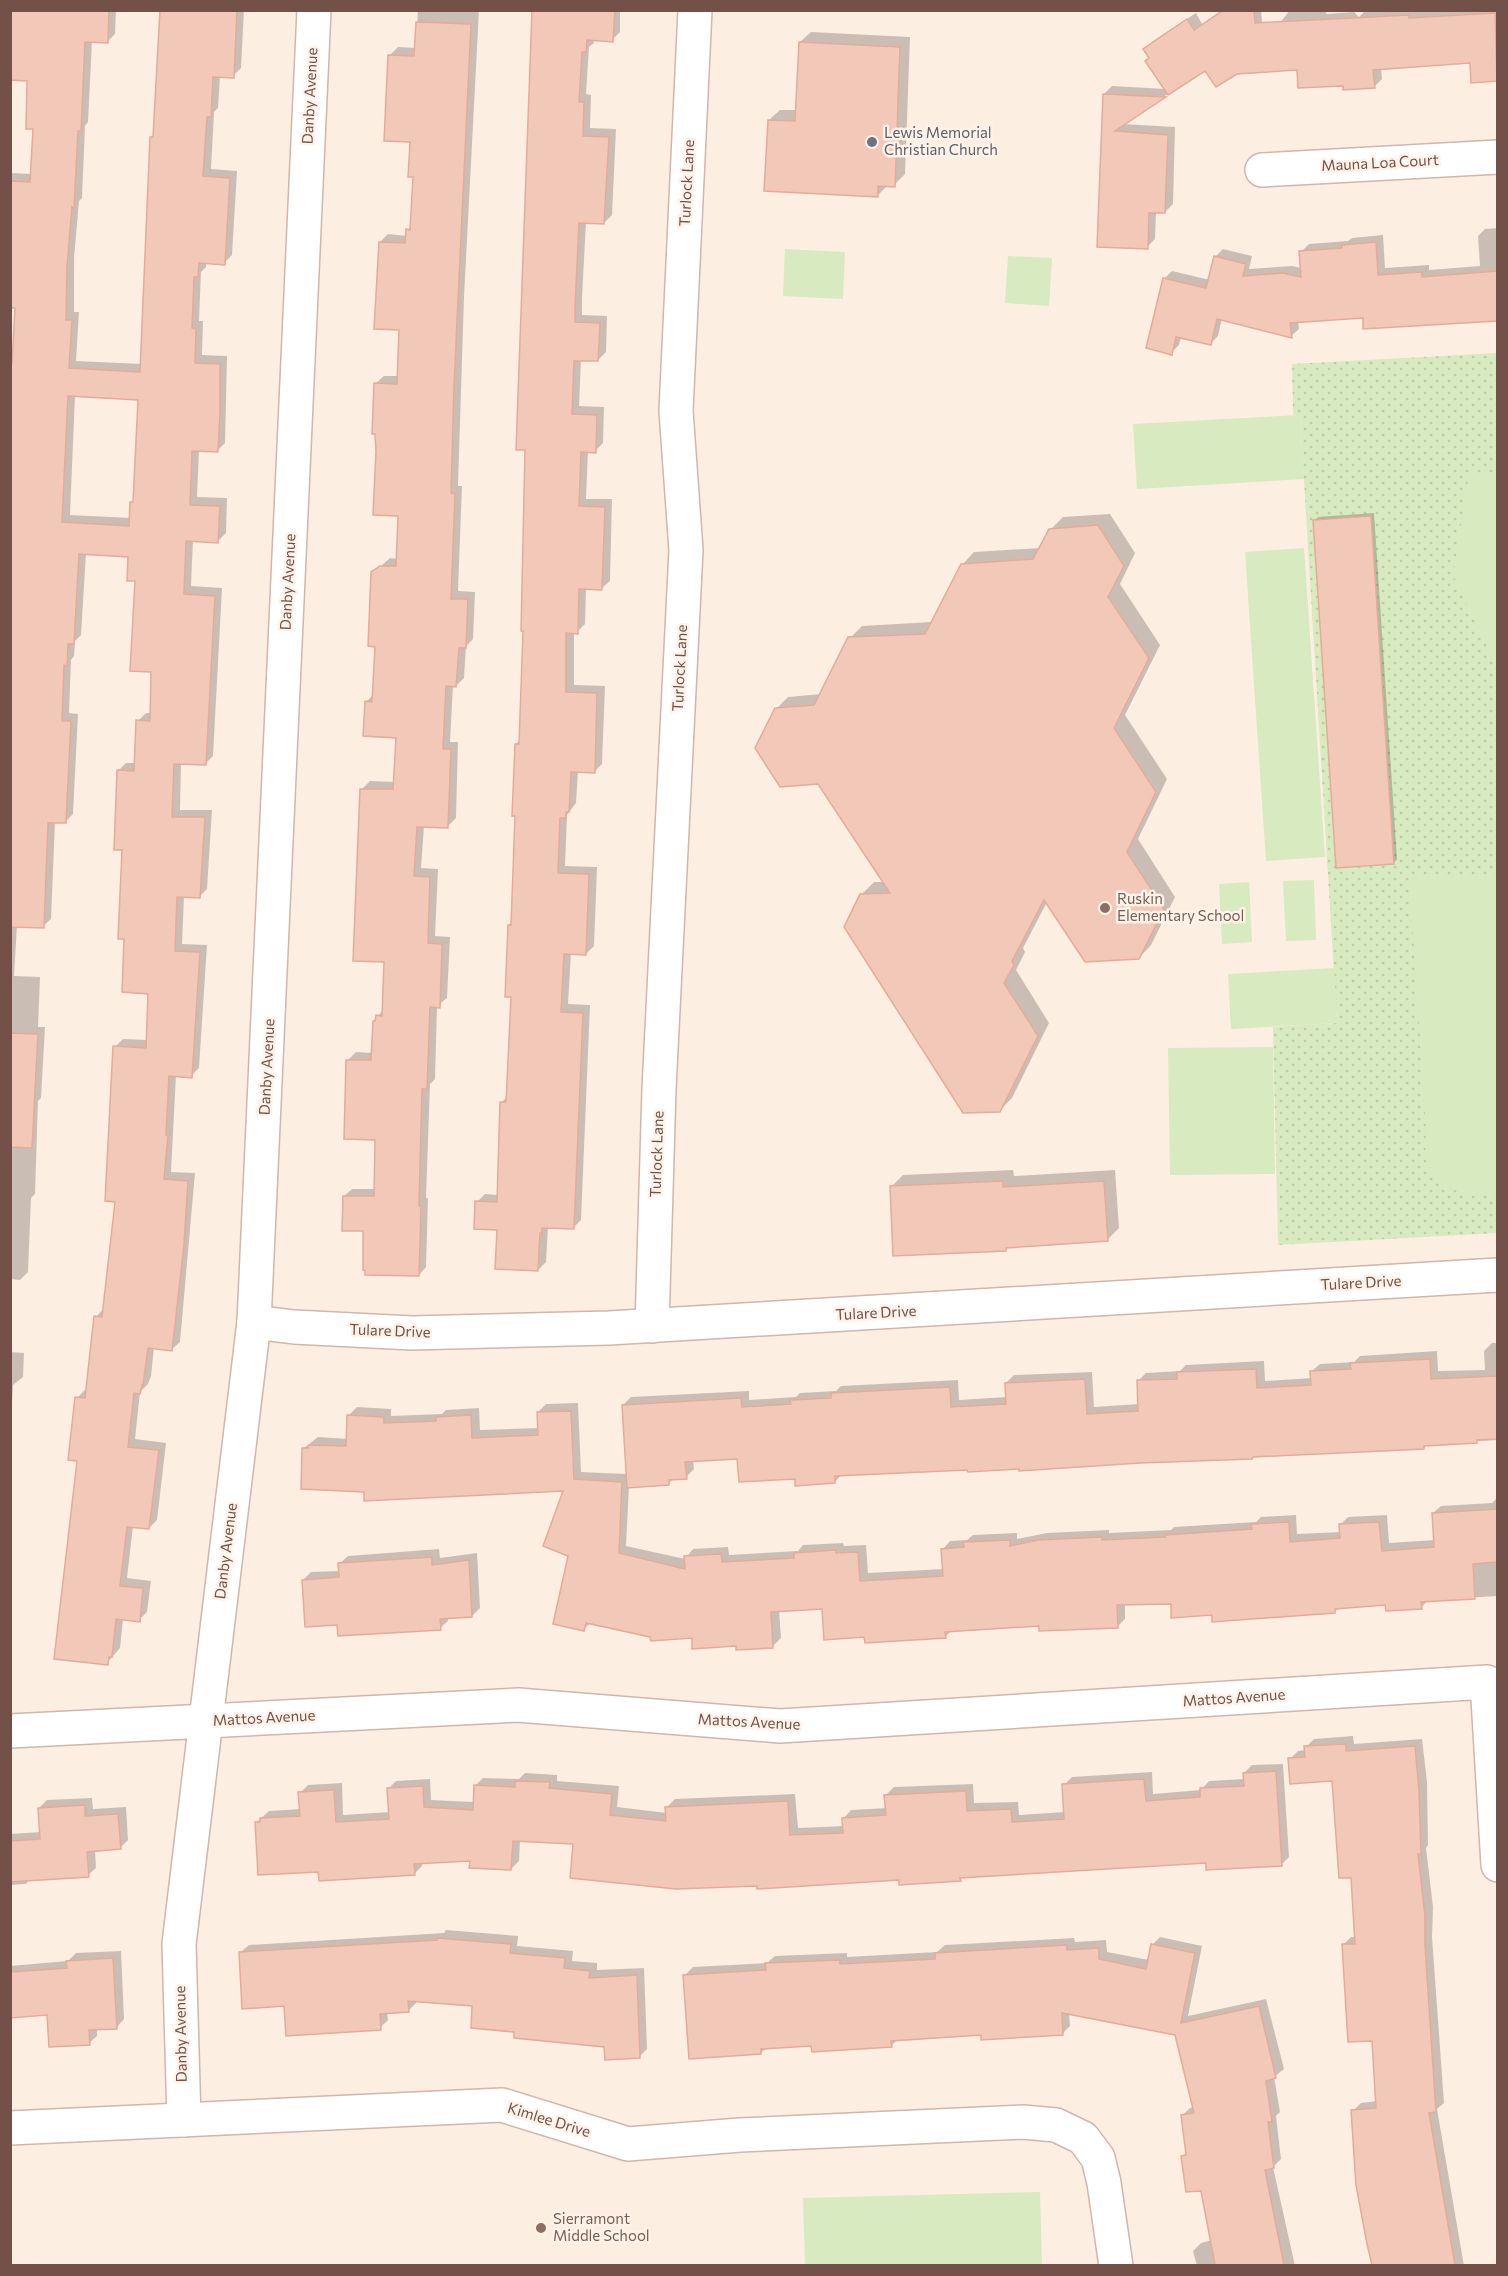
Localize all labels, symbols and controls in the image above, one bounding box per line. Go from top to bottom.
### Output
street label: Danby Avenue [297,47,321,145]
place label: Lewis Memorial Christian Church [884,123,998,158]
marker: Lewis Memorial Christian Church [865,135,879,149]
street label: Turlock Lane [675,139,697,227]
street label: Mauna Loa Court [1321,150,1439,174]
street label: Danby Avenue [275,533,299,631]
street label: Turlock Lane [668,624,690,712]
place label: Ruskin Elementary School [1117,889,1244,924]
marker: Ruskin Elementary School [1098,901,1112,915]
street label: Danby Avenue [254,1018,278,1116]
street label: Turlock Lane [645,1110,667,1198]
street label: Tulare Drive [1320,1271,1402,1293]
street label: Tulare Drive [835,1301,917,1323]
street label: Tulare Drive [349,1320,431,1340]
street label: Danby Avenue [210,1502,240,1600]
street label: Mattos Avenue [1182,1684,1286,1710]
street label: Mattos Avenue [212,1705,316,1729]
street label: Mattos Avenue [697,1709,801,1733]
street label: Danby Avenue [170,1985,190,2083]
street label: Kimlee Drive [506,2098,593,2140]
place label: Sierramont Middle School [553,2209,650,2244]
marker: Sierramont Middle School [534,2221,548,2235]

